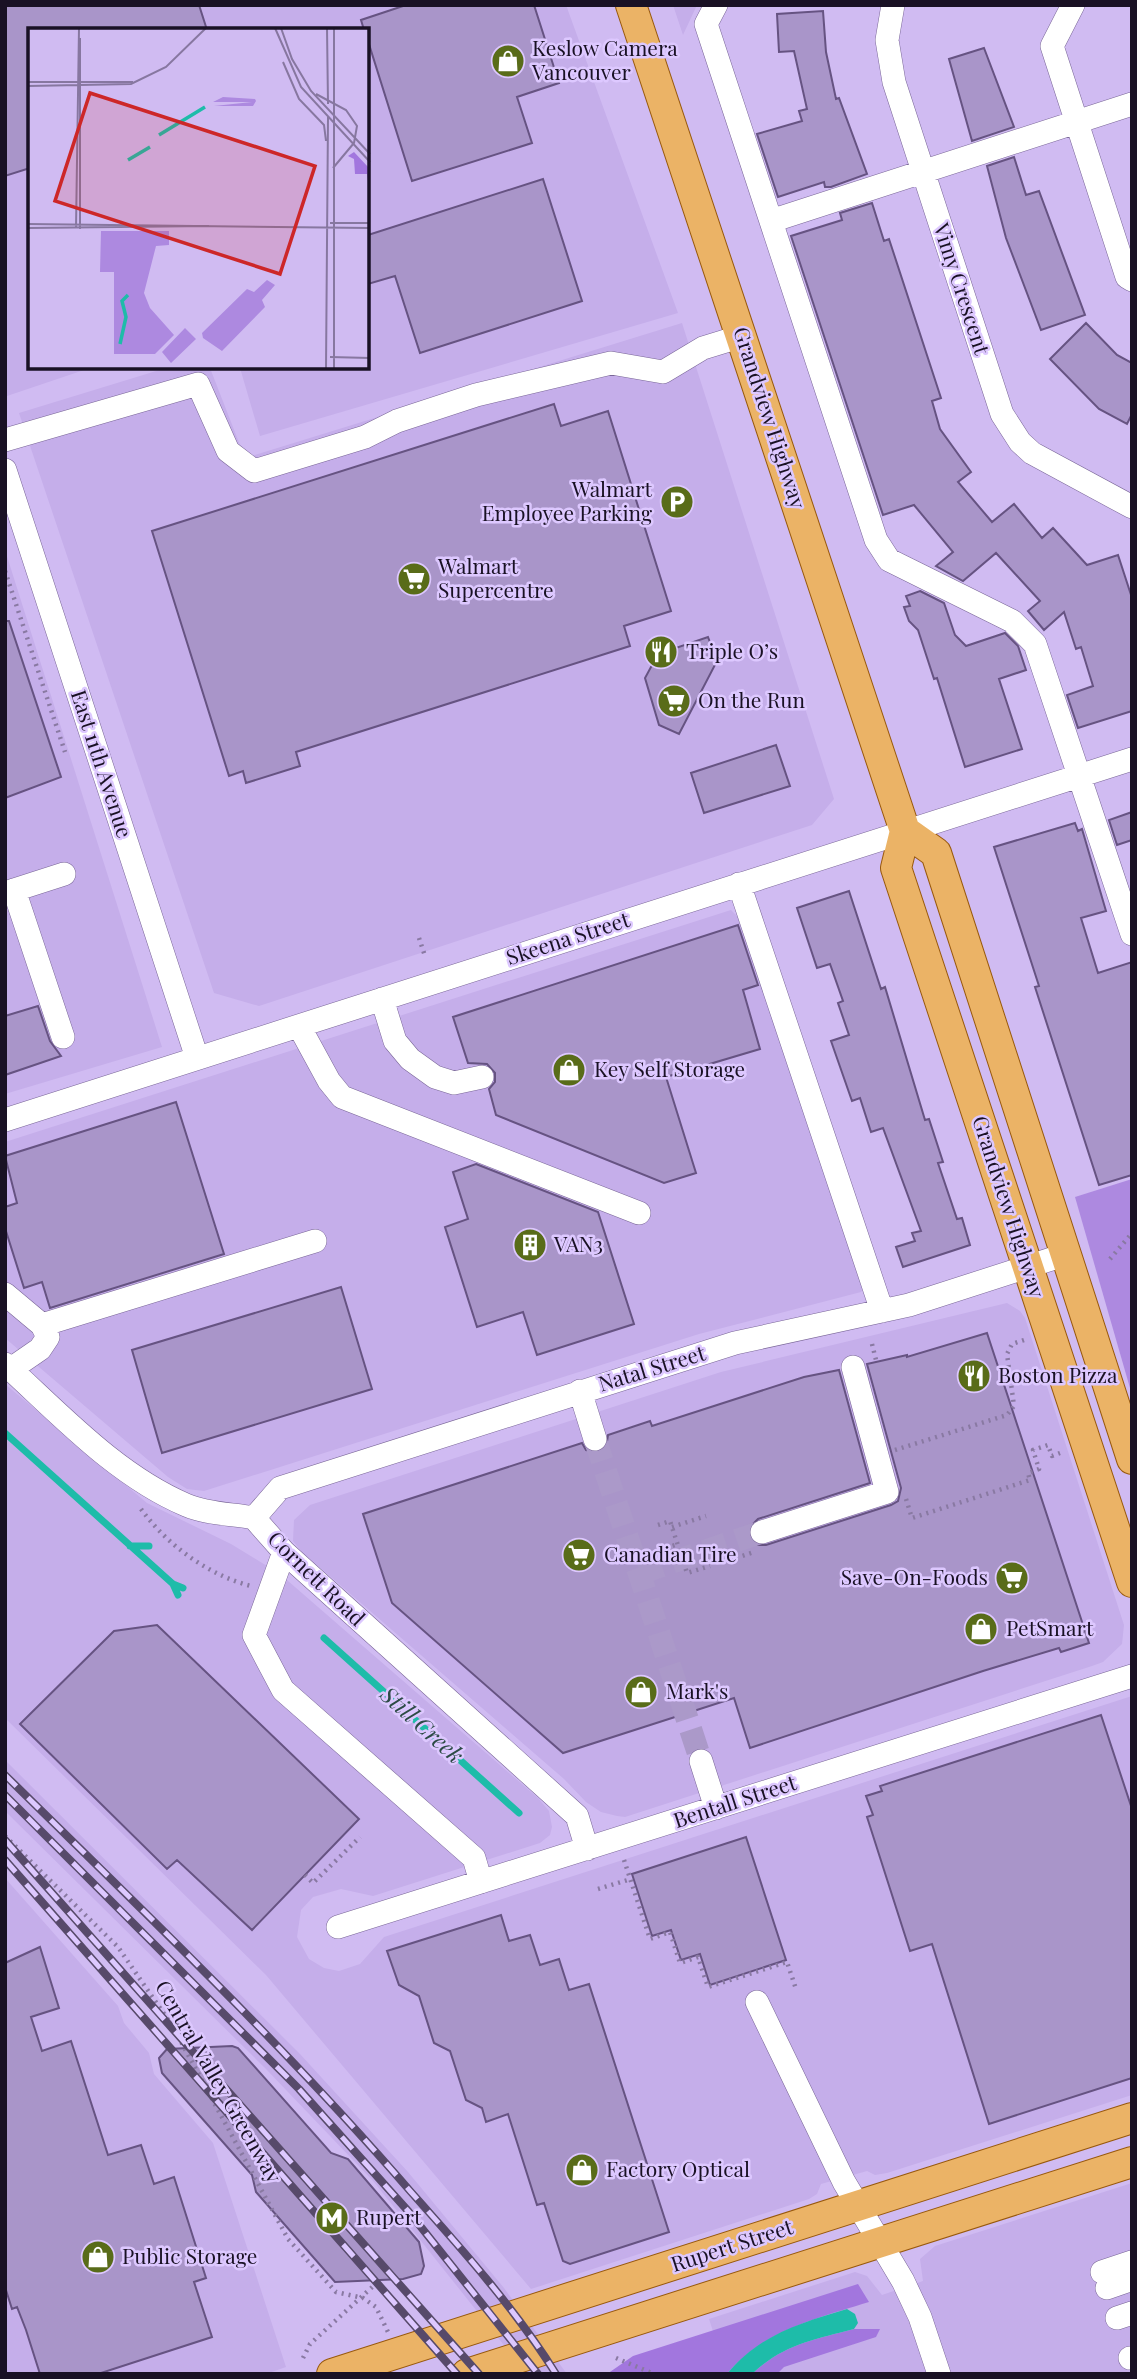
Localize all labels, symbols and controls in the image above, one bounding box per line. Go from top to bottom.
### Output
inset map [28,28,369,369]
place label: Keslow Camera Vancouver [531,33,678,85]
shop icon: Keslow Camera Vancouver [489,42,527,80]
street label: Vimy Crescent [928,218,998,358]
street label: Grandview Highway [728,323,814,512]
place label: Walmart Employee Parking [482,474,653,526]
parking icon: Walmart Employee Parking [658,483,696,521]
place label: Walmart Supercentre [437,551,554,603]
supermarket icon: Walmart Supercentre [395,560,433,598]
restaurant icon: Triple O’s [642,633,680,671]
place label: Triple O’s [686,636,778,664]
supermarket icon: On the Run [655,682,693,720]
place label: On the Run [698,685,805,713]
street label: East 11th Avenue [66,686,140,841]
street label: Skeena Street [502,904,633,970]
shop icon: Key Self Storage [550,1051,588,1089]
place label: Key Self Storage [594,1054,745,1082]
street label: Grandview Highway [967,1112,1053,1301]
building icon: VAN3 [511,1226,549,1264]
place label: VAN3 [553,1229,603,1257]
street label: Natal Street [595,1337,709,1397]
restaurant icon: Boston Pizza [955,1357,993,1395]
place label: Boston Pizza [998,1360,1118,1388]
street label: Cornett Road [263,1524,372,1631]
supermarket icon: Canadian Tire [560,1536,598,1574]
place label: Canadian Tire [604,1539,737,1567]
supermarket icon: Save-On-Foods [993,1559,1031,1597]
place label: Save-On-Foods [841,1562,988,1590]
shop icon: PetSmart [962,1610,1000,1648]
place label: PetSmart [1006,1613,1094,1641]
shop icon: Mark's [622,1673,660,1711]
place label: Mark's [666,1676,728,1704]
water label: Still Creek [374,1678,471,1770]
street label: Bentall Street [669,1767,800,1833]
street label: Central Valley Greenway [150,1975,289,2188]
shop icon: Factory Optical [563,2151,601,2189]
place label: Factory Optical [606,2154,750,2182]
metro station icon: Rupert [313,2199,351,2237]
place label: Rupert [356,2202,422,2230]
street label: Rupert Street [667,2211,796,2277]
shop icon: Public Storage [79,2238,117,2276]
place label: Public Storage [122,2241,257,2269]

